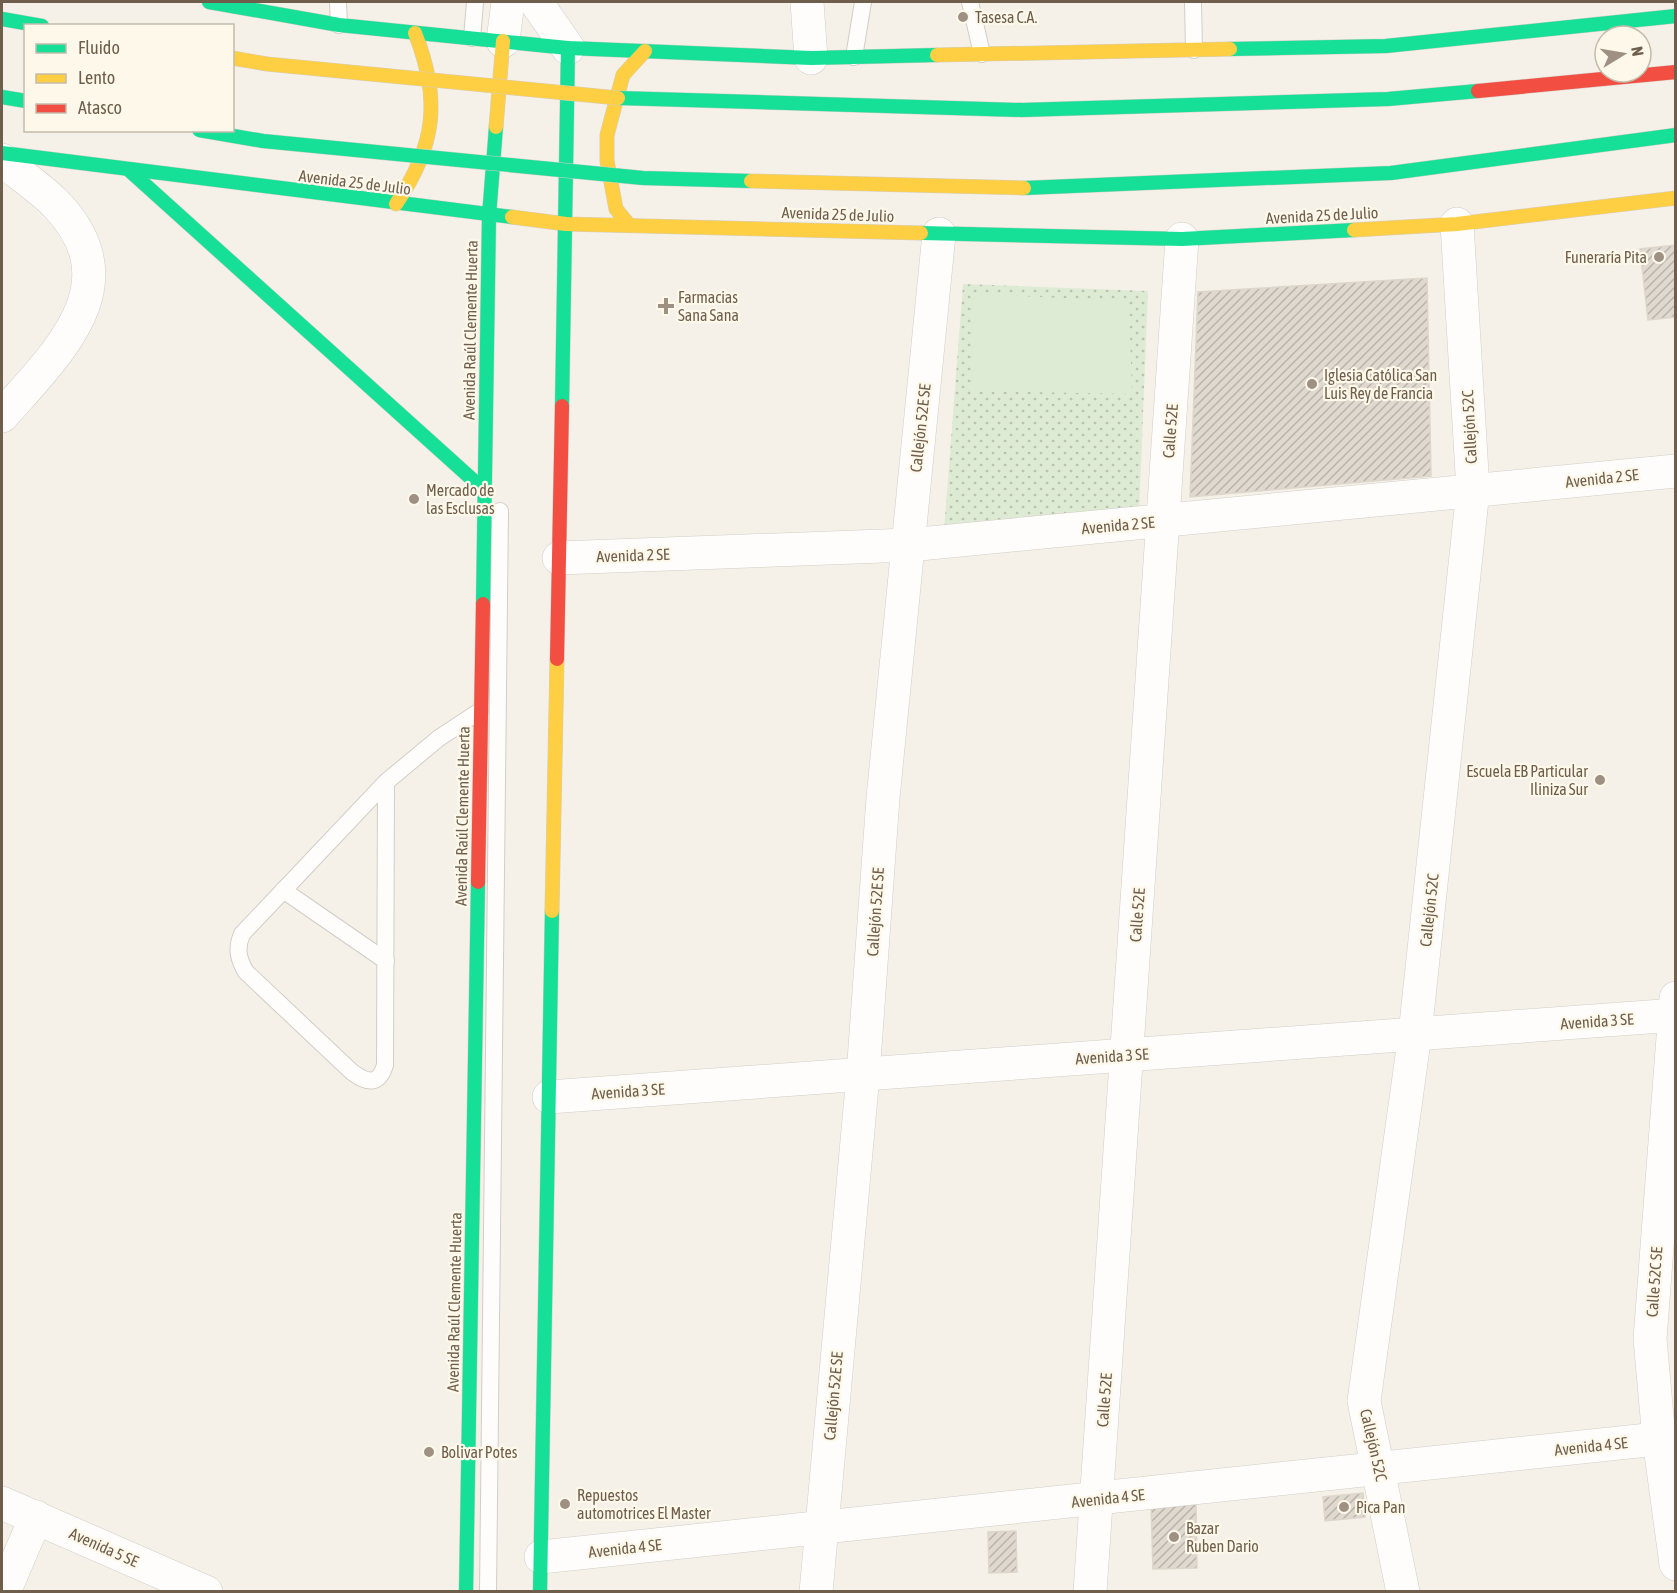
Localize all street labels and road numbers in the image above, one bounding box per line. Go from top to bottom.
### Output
street label: Avenida 25 de Julio [298,166,412,198]
street label: Avenida 25 de Julio [781,203,895,225]
street label: Avenida 25 de Julio [1265,203,1379,227]
street label: Avenida Raúl Clemente Huerta [459,240,481,420]
street label: Callejón 52E SE [906,383,935,473]
street label: Callejón 52C [1458,390,1481,464]
street label: Calle 52E [1159,403,1181,459]
street label: Avenida 2 SE [1565,465,1640,491]
street label: Avenida 2 SE [1081,513,1156,537]
street label: Avenida 2 SE [596,545,670,565]
street label: Avenida Raúl Clemente Huerta [451,726,473,906]
street label: Callejón 52E SE [863,867,888,957]
street label: Callejón 52C [1416,872,1443,948]
street label: Calle 52E [1126,887,1148,943]
street label: Avenida 3 SE [1560,1009,1634,1033]
street label: Avenida 3 SE [1075,1044,1149,1068]
street label: Avenida 3 SE [591,1079,665,1103]
street label: Avenida Raúl Clemente Huerta [443,1212,465,1392]
street label: Calle 52C SE [1643,1246,1665,1318]
street label: Callejón 52E SE [820,1351,847,1441]
street label: Calle 52E [1093,1372,1115,1428]
street label: Callejón 52C [1356,1407,1391,1483]
street label: Avenida 4 SE [1554,1433,1629,1459]
street label: Avenida 4 SE [1071,1485,1146,1511]
street label: Avenida 5 SE [67,1524,141,1570]
street label: Avenida 4 SE [588,1535,663,1561]

